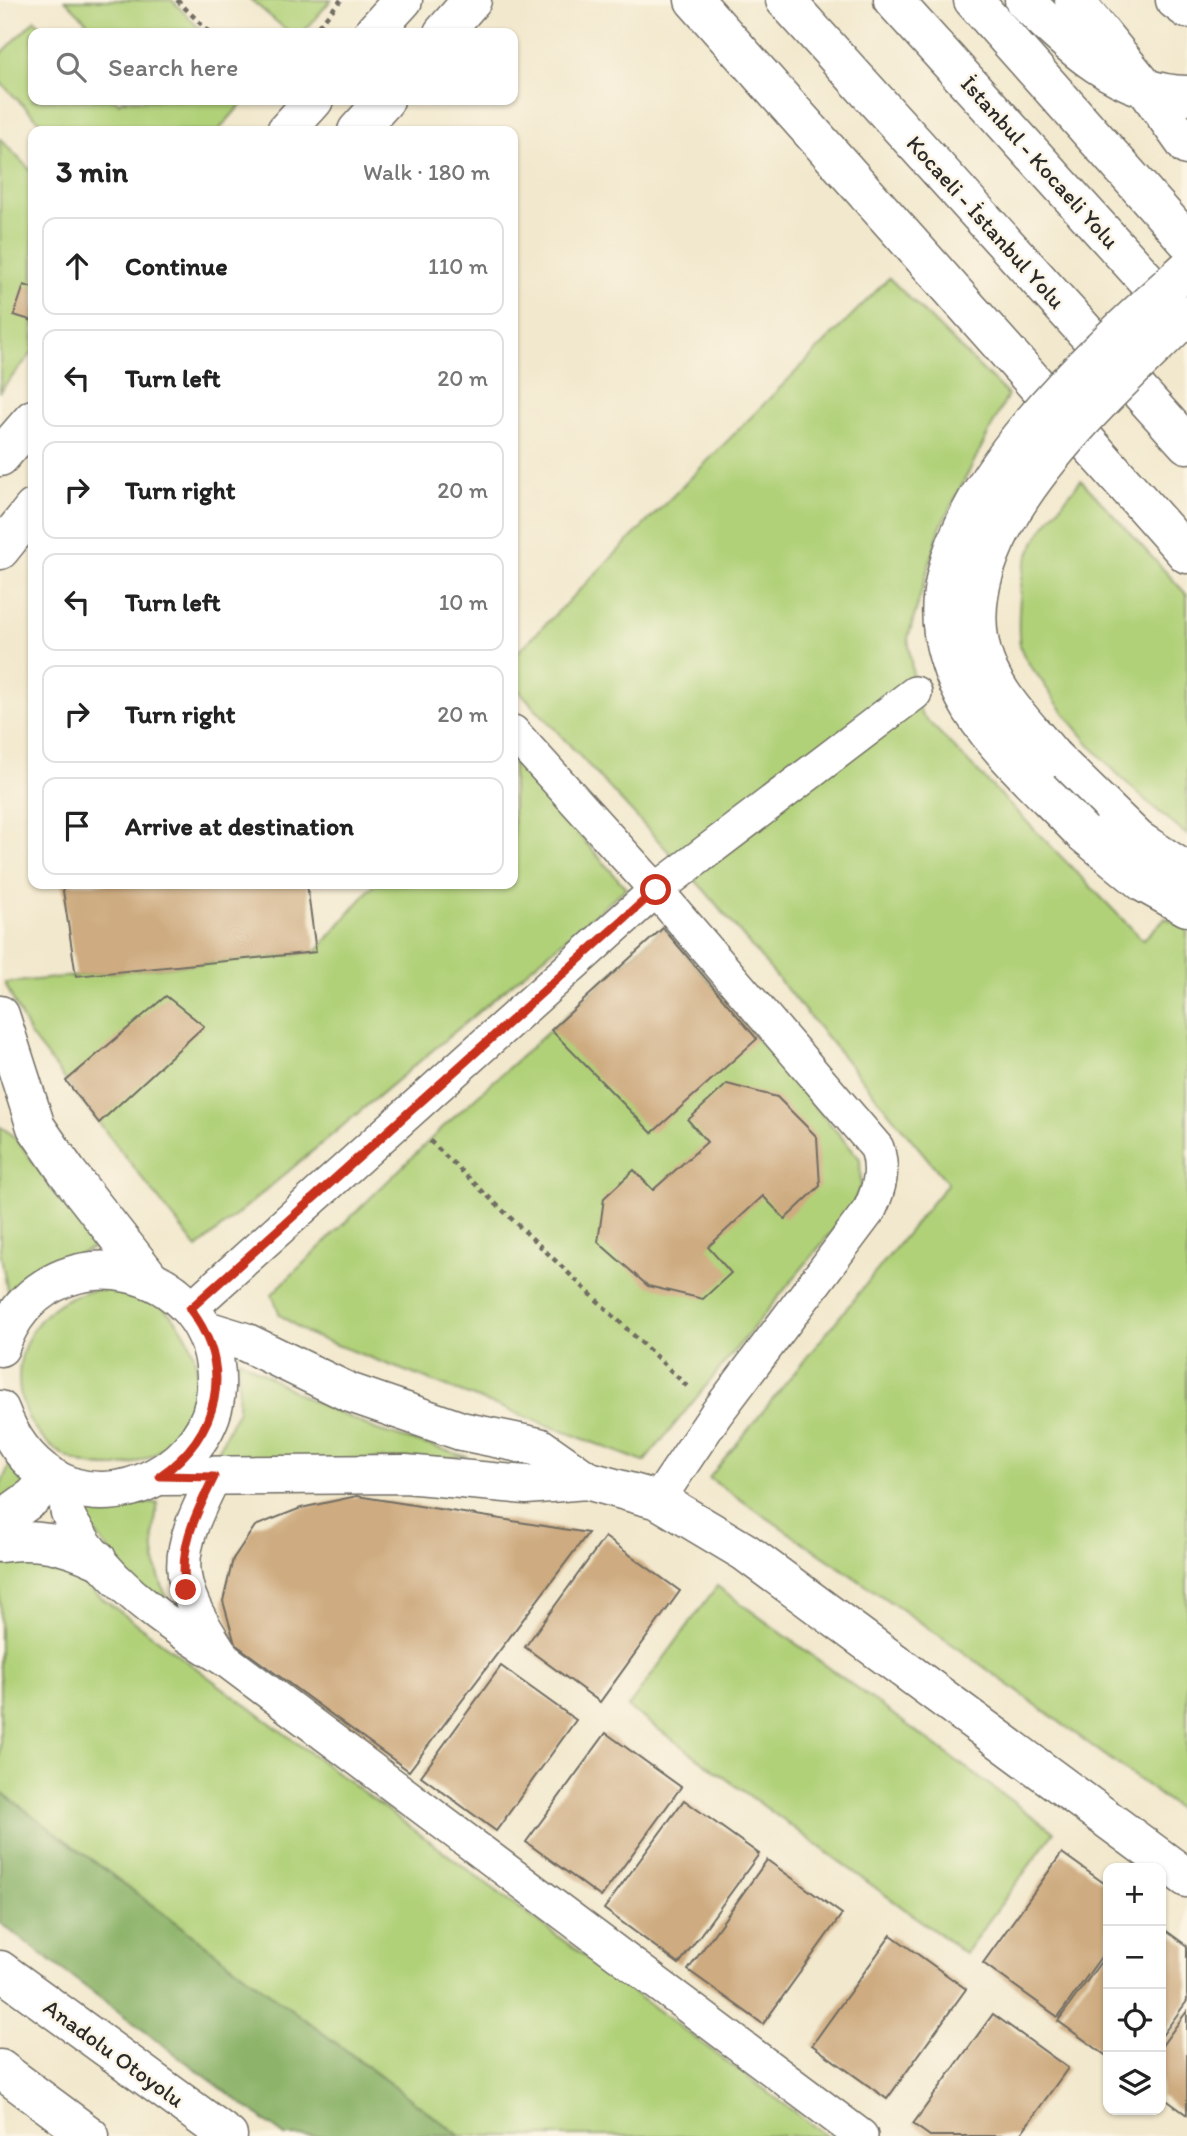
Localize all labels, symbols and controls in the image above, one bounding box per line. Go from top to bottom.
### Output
search box [28,28,518,105]
icon: search [52,48,90,86]
text: Search here [108,51,238,83]
street label: İstanbul - Kocaeli Yolu [955,70,1125,255]
street label: Kocaeli - İstanbul Yolu [901,130,1071,315]
text: 3 min [56,153,128,190]
text: Walk · 180 m [363,158,490,186]
icon: ahead [58,247,96,285]
text: Continue [125,250,228,282]
text: 110 m [428,252,488,280]
icon: left [58,359,96,397]
text: Turn left [125,362,221,394]
text: 20 m [437,364,488,392]
icon: right [58,471,96,509]
text: Turn right [125,474,236,506]
text: 20 m [437,476,488,504]
icon: left [58,583,96,621]
text: Turn left [125,586,221,618]
text: 10 m [439,588,488,616]
icon: right [58,695,96,733]
text: Turn right [125,698,236,730]
text: 20 m [437,700,488,728]
icon: arrive [58,807,96,845]
text: Arrive at destination [125,810,354,842]
route start [640,874,671,905]
route end [170,1574,201,1605]
map controls [1103,1863,1166,2115]
button: + [1103,1863,1166,1926]
button: − [1103,1926,1166,1989]
button: locate [1103,1989,1166,2052]
street label: Anadolu Otoyolu [38,1993,190,2114]
button: layers [1103,2052,1166,2115]

